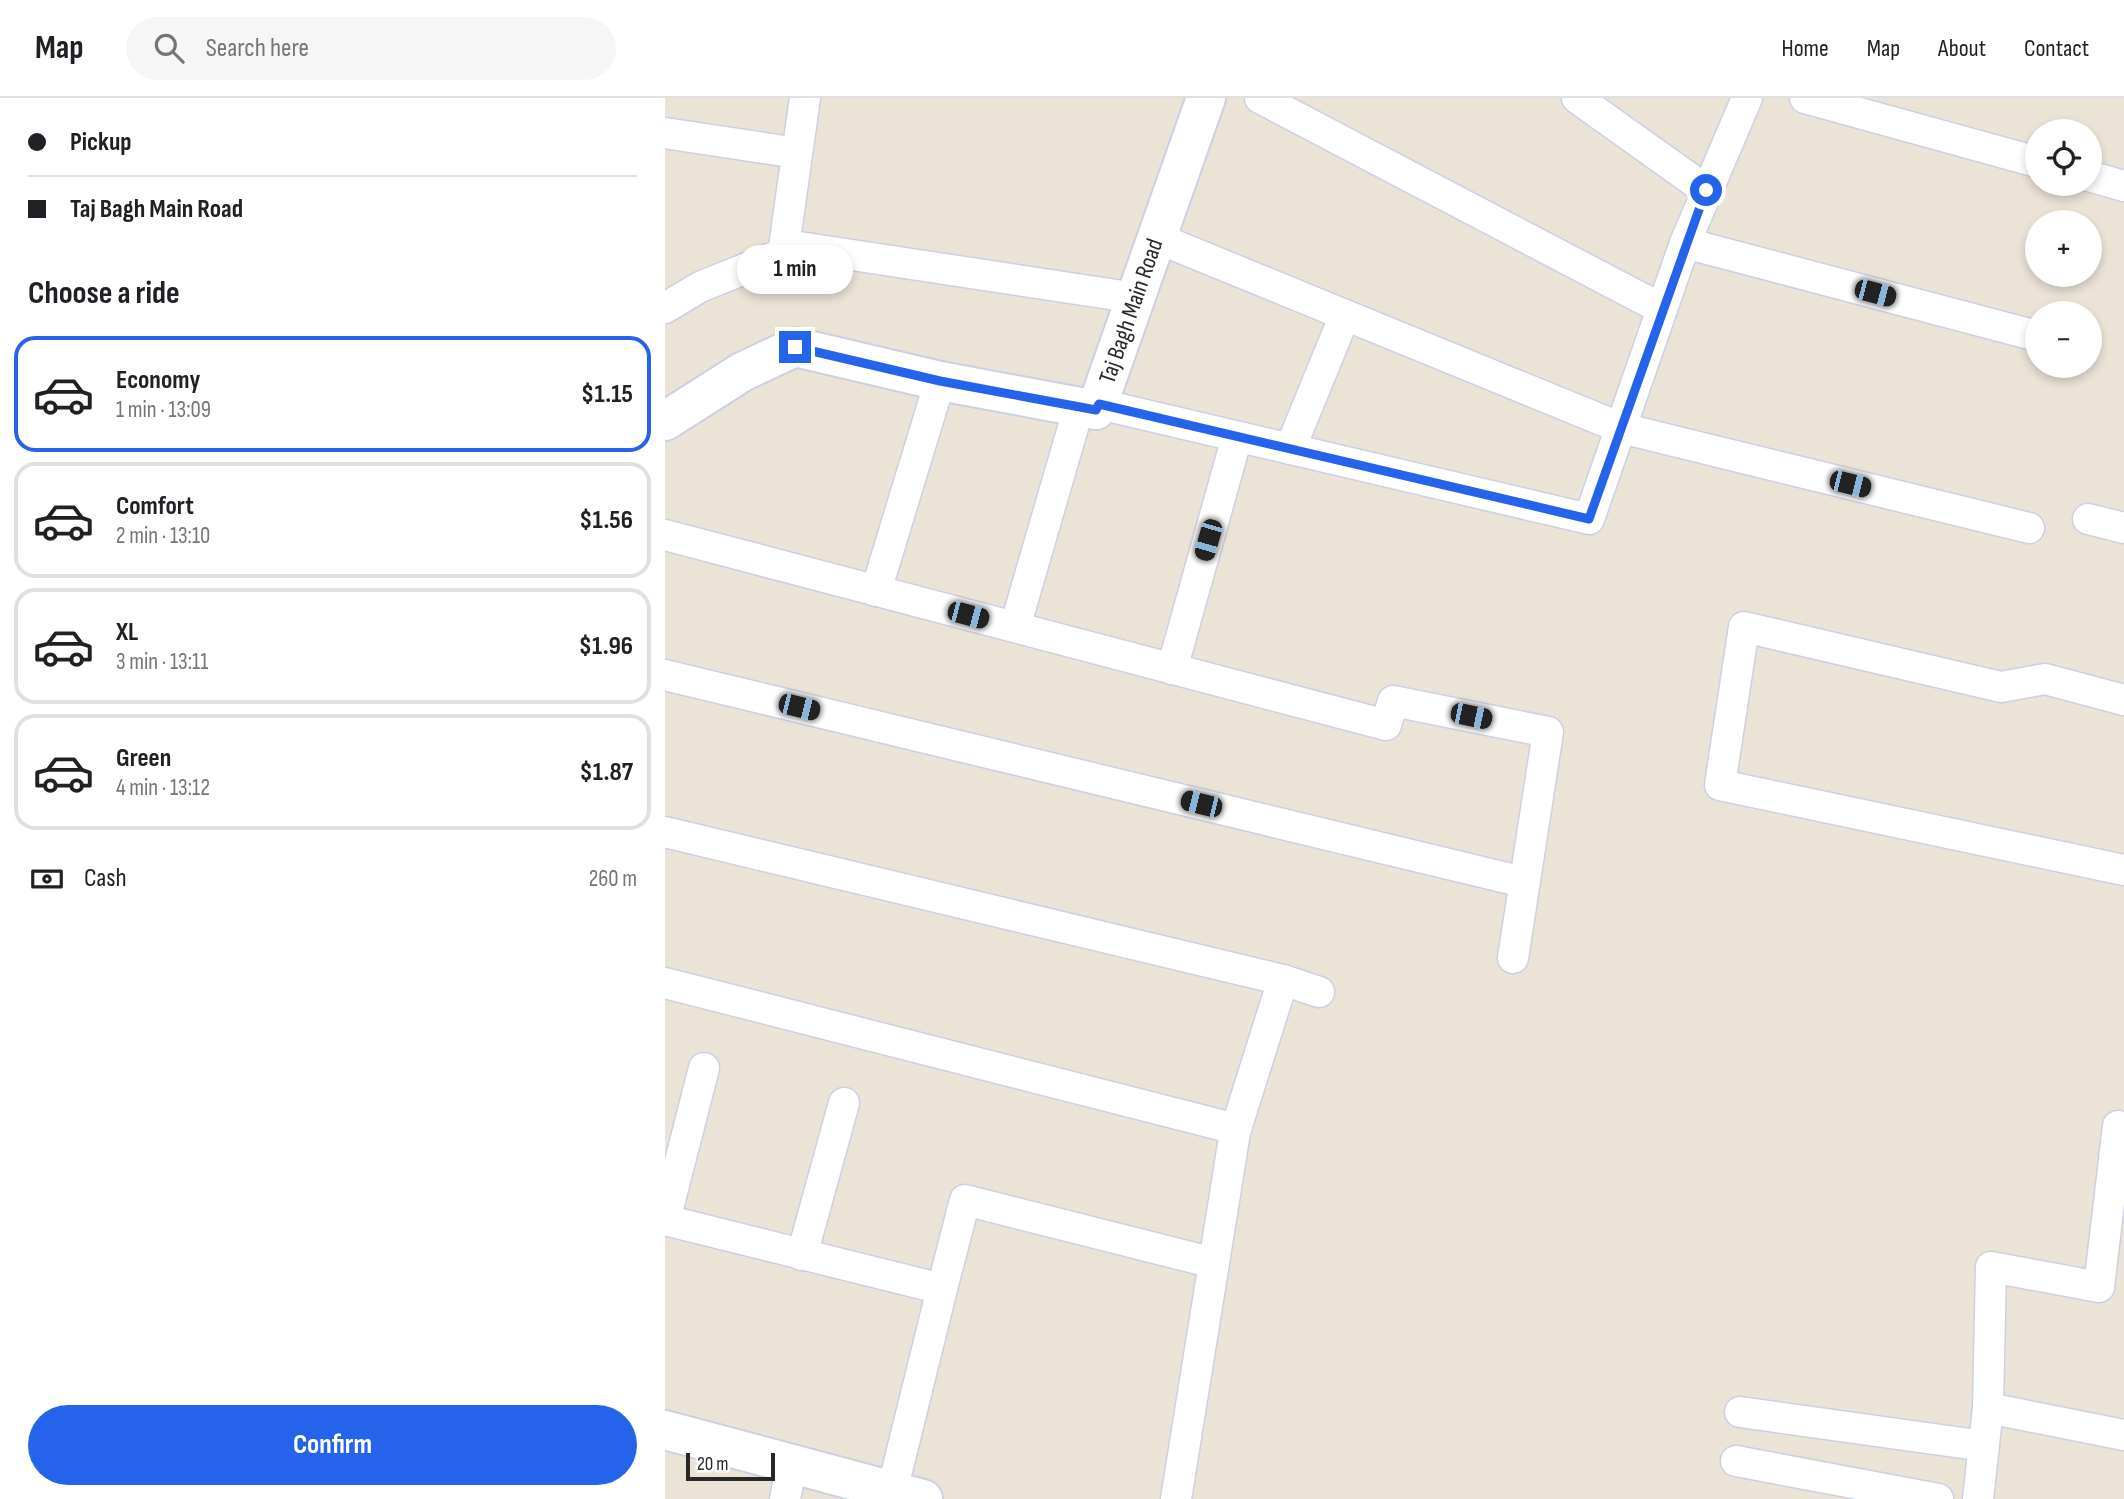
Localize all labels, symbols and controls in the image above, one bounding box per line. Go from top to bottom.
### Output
search box [126,17,616,80]
text: Map [35,28,84,68]
icon: search [150,29,188,67]
text: Search here [206,33,309,64]
text: Home [1781,34,1829,63]
text: Map [1867,34,1900,63]
text: About [1938,34,1986,63]
text: Contact [2024,34,2089,63]
map controls [2025,119,2102,378]
button: locate [2025,119,2102,196]
text: Pickup [70,127,132,158]
route start [1690,174,1722,206]
text: Taj Bagh Main Road [70,194,243,225]
button: + [2025,210,2102,287]
street label: Taj Bagh Main Road [1093,235,1169,387]
callout: 1 min [737,246,853,294]
text: 1 min [774,255,816,283]
text: Choose a ride [28,274,180,313]
car [1852,277,1899,309]
button: − [2025,301,2102,378]
route end [779,331,811,363]
icon: car [32,363,95,426]
text: Economy [116,365,200,396]
text: $1.15 [581,379,633,410]
text: 1 min · 13:09 [116,396,211,424]
car [1828,469,1873,499]
icon: car [32,489,95,552]
text: Comfort [116,491,194,522]
text: $1.56 [579,505,633,536]
car [1193,517,1224,563]
text: 2 min · 13:10 [116,522,210,550]
car [945,599,992,631]
icon: car [32,615,95,678]
text: XL [116,617,138,648]
text: $1.96 [579,631,633,662]
text: 3 min · 13:11 [116,648,208,676]
car [777,692,822,722]
car [1449,701,1494,731]
icon: car [32,741,95,804]
text: Green [116,743,171,774]
text: $1.87 [579,757,633,788]
text: 4 min · 13:12 [116,774,210,802]
car [1179,789,1224,819]
icon: cash [28,860,66,898]
text: Cash [84,863,127,894]
text: 260 m [589,865,637,893]
button: Confirm [28,1405,637,1485]
scale bar [686,1450,775,1482]
text: 20 m [697,1453,729,1476]

